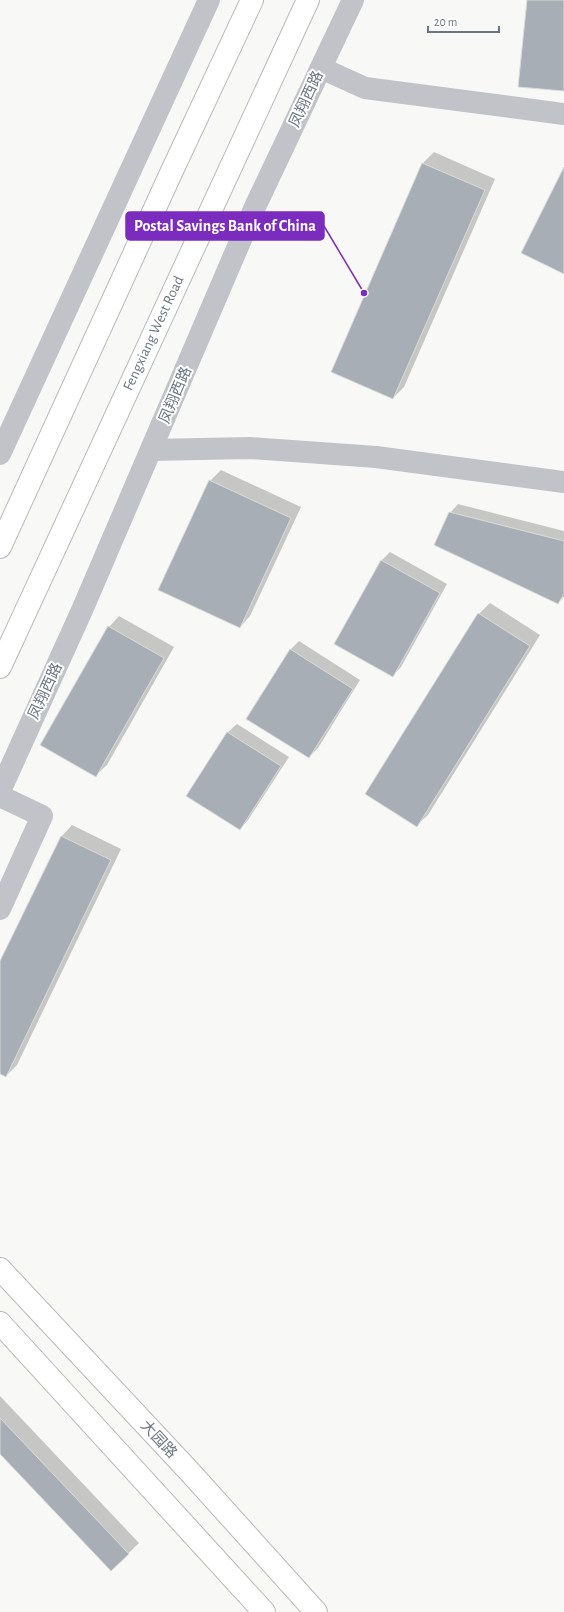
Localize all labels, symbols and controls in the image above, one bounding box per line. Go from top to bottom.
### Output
scale bar [428,8,499,34]
text: 20 m [434,16,457,28]
street label: 凤翔西路 [286,68,326,130]
callout: Postal Savings Bank of China [126,212,324,240]
text: Postal Savings Bank of China [134,218,316,234]
street label: Fengxiang West Road [120,273,187,393]
street label: 凤翔西路 [156,364,194,426]
street label: 凤翔西路 [25,660,65,722]
street label: 大园路 [138,1417,180,1461]

